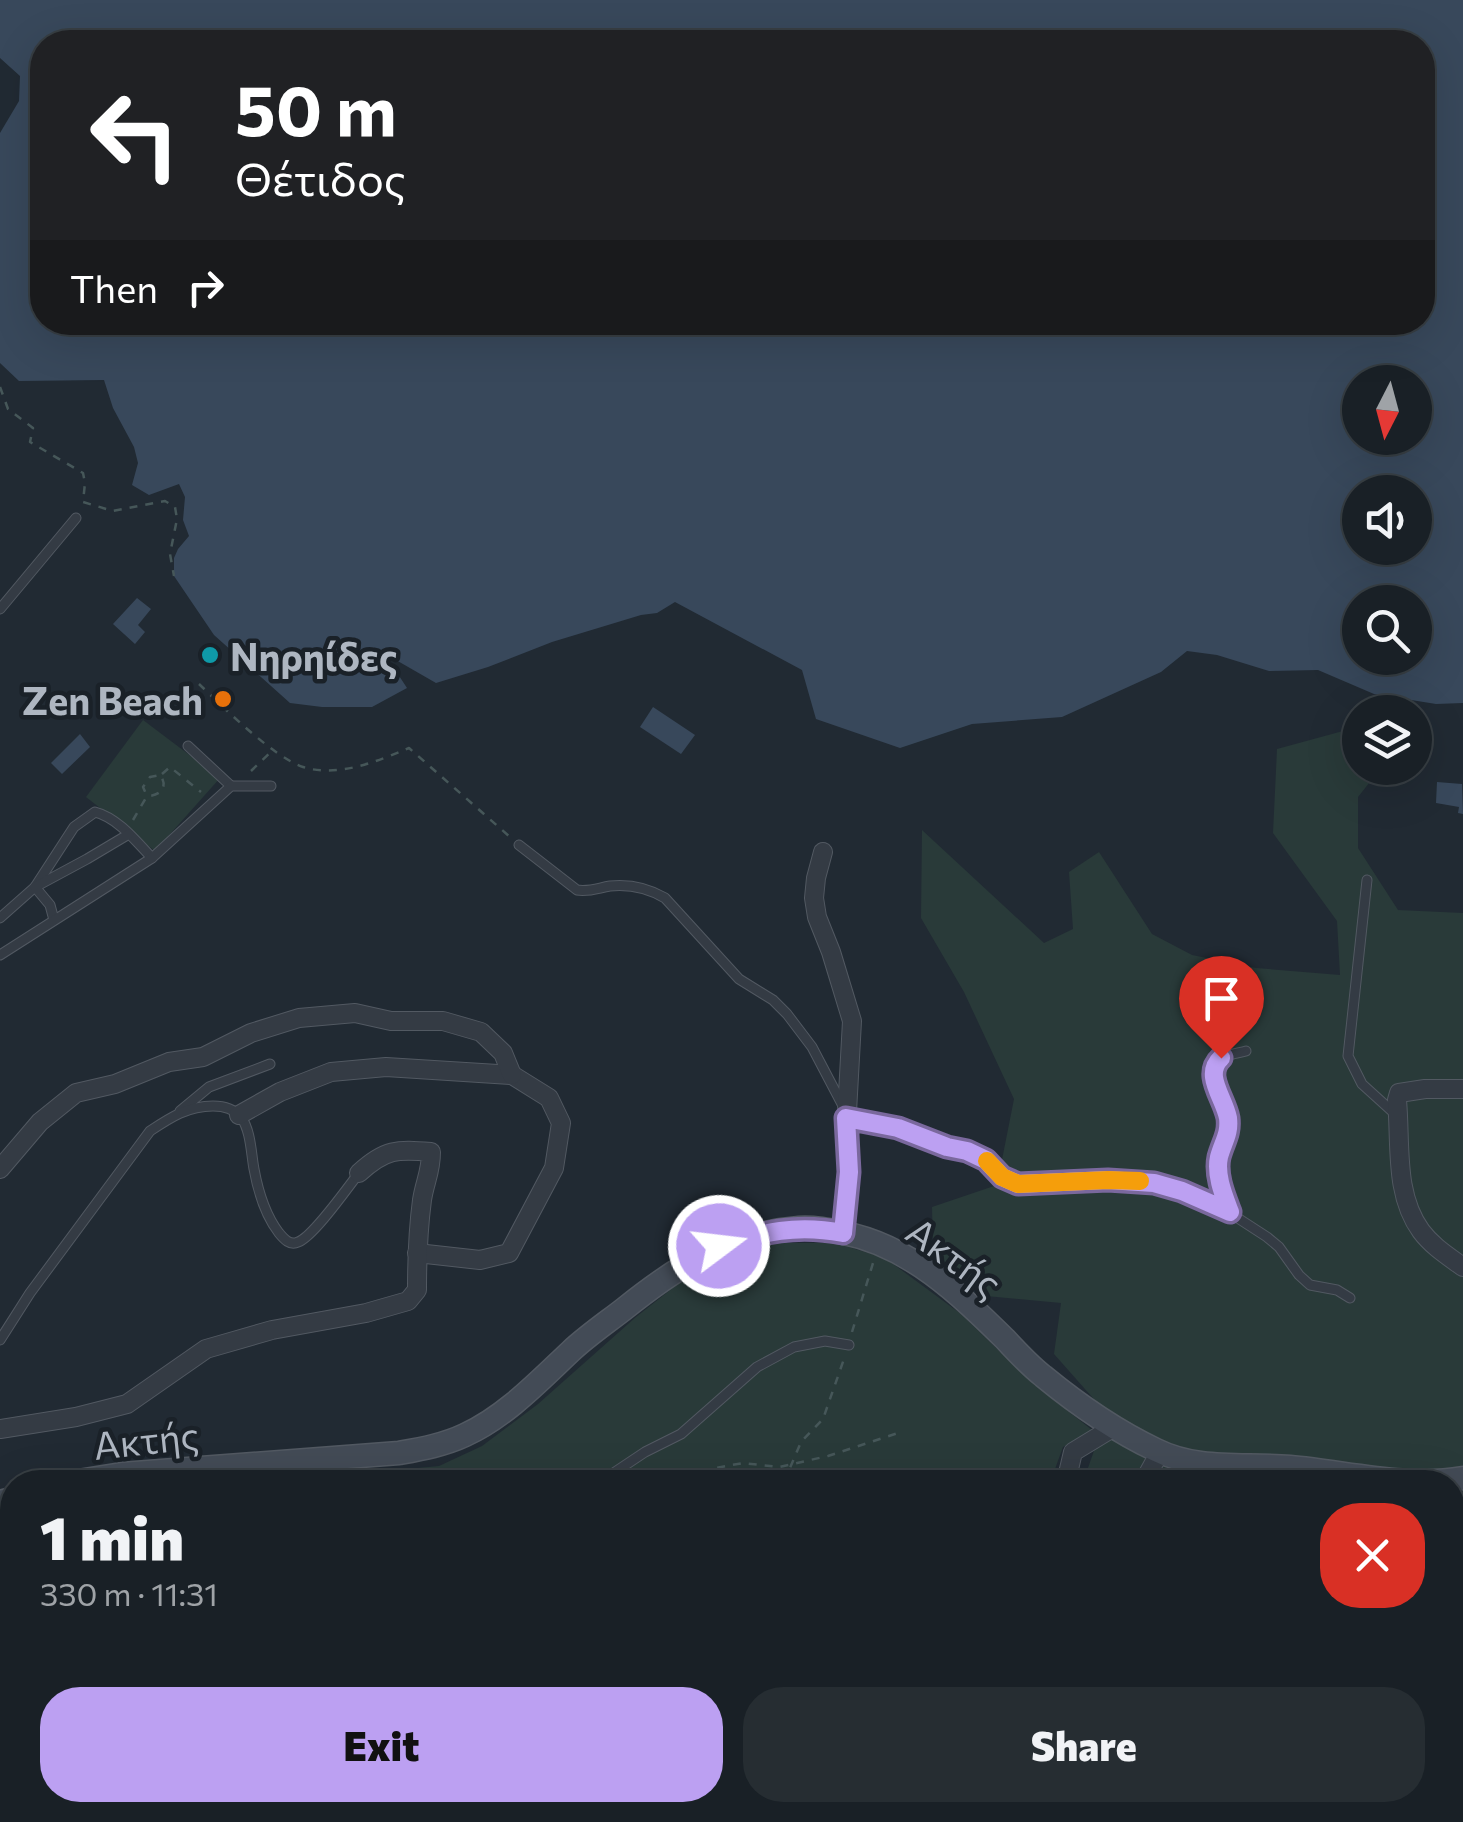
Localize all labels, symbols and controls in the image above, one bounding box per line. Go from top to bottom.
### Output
text: 50 m [235,65,397,150]
icon: left [70,70,200,200]
text: Θέτιδος [235,150,406,205]
icon: right [178,260,233,315]
text: Then [70,264,158,311]
north arrow [1342,365,1432,455]
map controls [1342,365,1432,785]
button: sound [1342,475,1432,565]
button: search [1342,585,1432,675]
place label: Νηρηίδες [230,632,397,679]
marker: Νηρηίδες [199,644,221,666]
place label: Zen Beach [22,676,203,723]
marker: Zen Beach [212,688,234,710]
button: layers [1342,695,1432,785]
pin [1179,956,1264,1059]
icon: arrive [1194,971,1249,1026]
position arrow [667,1194,771,1298]
street label: Ακτής [898,1206,1012,1306]
street label: Ακτής [91,1410,201,1468]
text: 1 min [40,1499,184,1572]
button: close [1320,1503,1425,1608]
text: 330 m · 11:31 [40,1573,218,1613]
button: Exit [40,1687,723,1802]
button: Share [743,1687,1425,1802]

